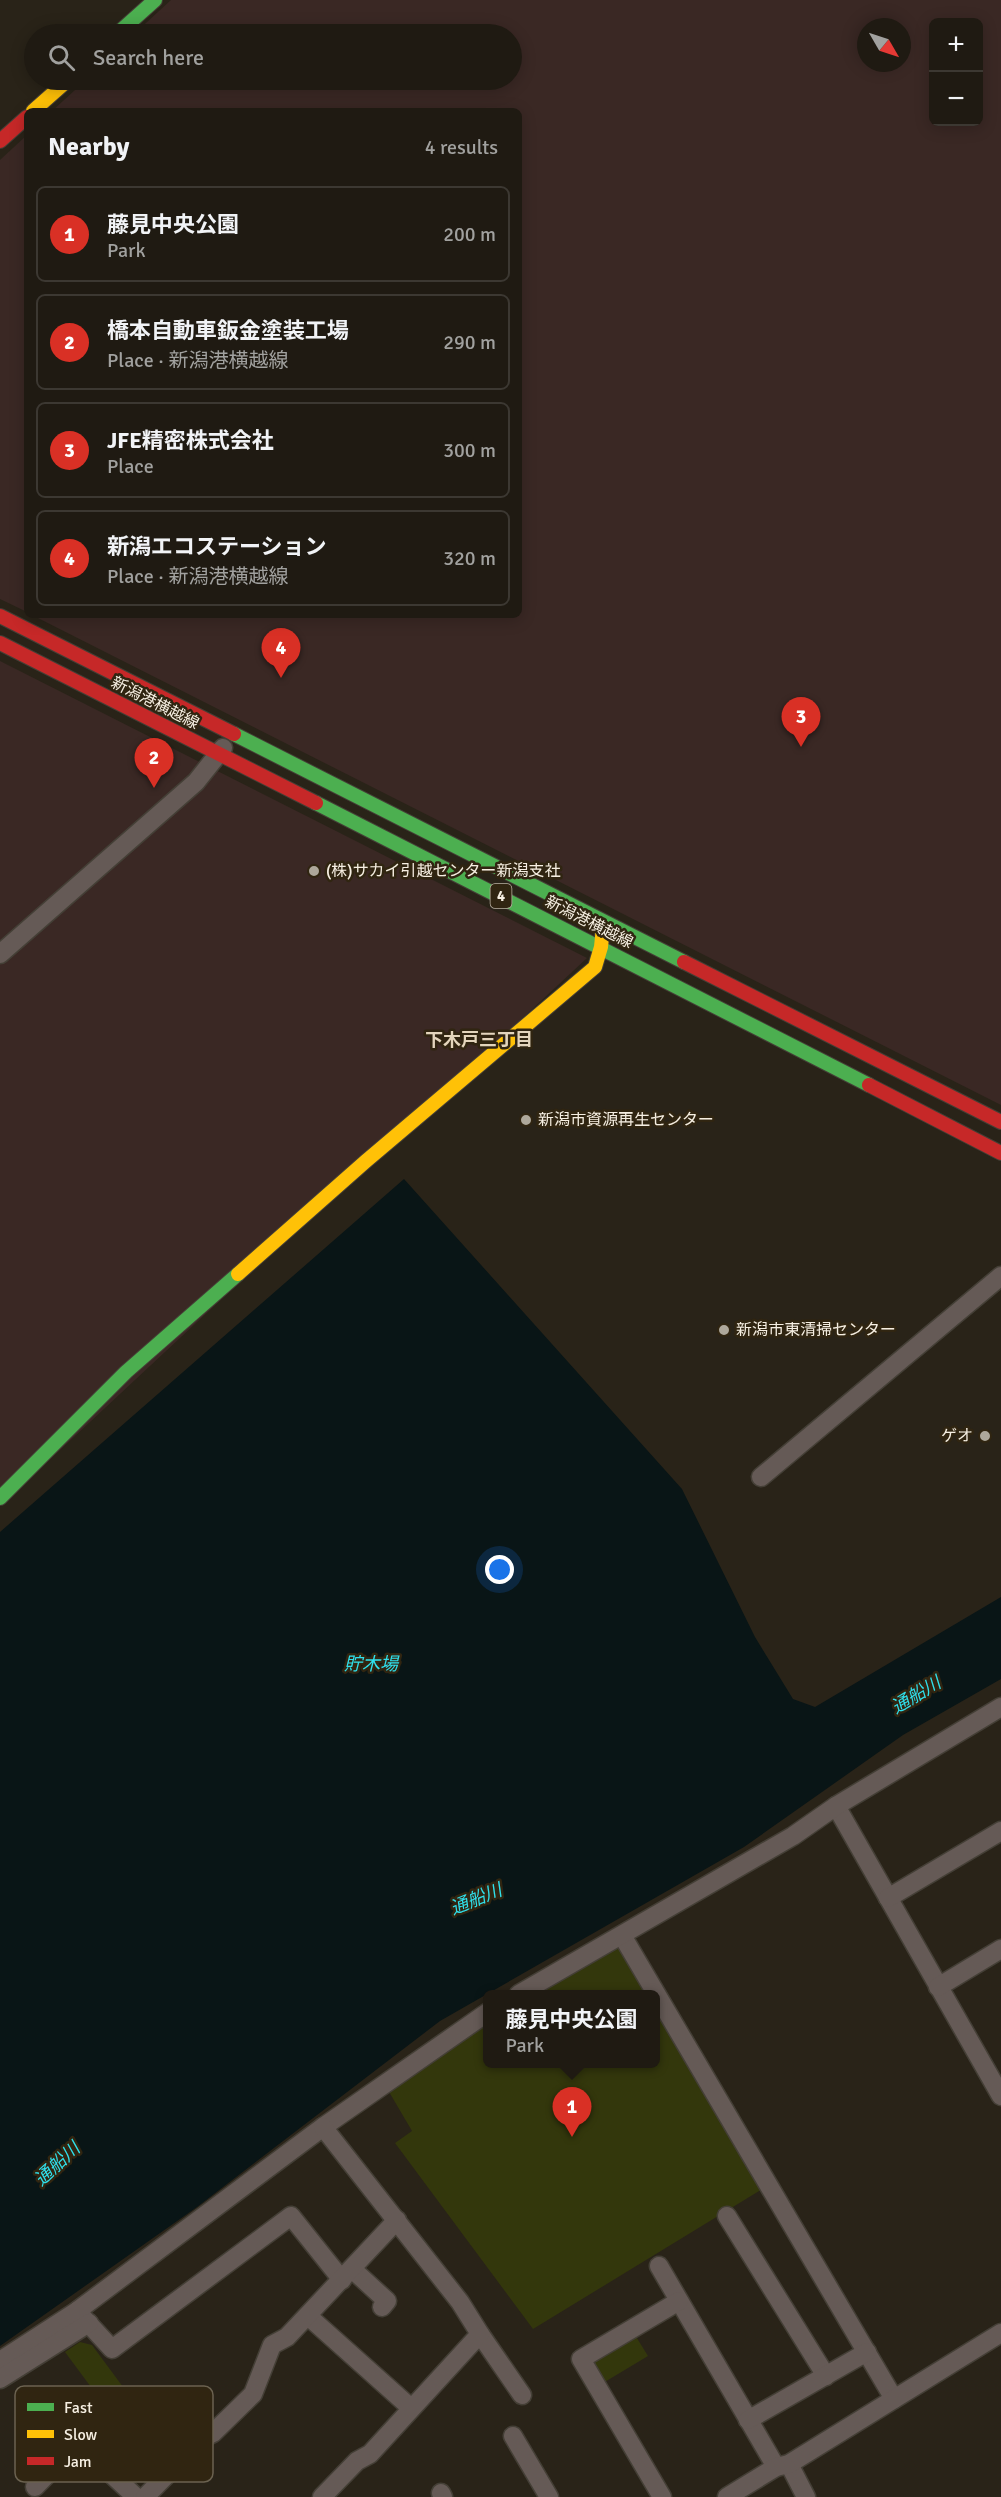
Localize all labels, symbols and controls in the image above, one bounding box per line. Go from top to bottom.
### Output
north arrow [857,18,911,72]
map controls [929,18,983,126]
button: + [929,18,983,72]
search box [24,24,522,90]
icon: search [45,41,78,74]
text: Search here [93,44,204,71]
button: − [929,72,983,126]
text: Nearby [48,131,129,163]
text: 4 results [425,135,498,160]
text: 藤見中央公園 [107,211,239,238]
text: 1 [64,222,75,247]
text: 200 m [443,222,496,247]
text: Park [107,238,145,263]
text: 橋本自動車鈑金塗装工場 [107,317,349,344]
text: 2 [64,330,75,355]
text: 290 m [443,330,496,355]
text: Place · 新潟港横越線 [107,348,289,373]
text: JFE精密株式会社 [107,427,274,454]
text: 3 [64,438,75,463]
text: 300 m [443,438,496,463]
text: Place [107,454,154,479]
text: 新潟エコステーション [107,533,327,560]
text: 4 [64,546,75,571]
text: 320 m [443,546,496,571]
text: Place · 新潟港横越線 [107,564,289,589]
pin: 4 [262,628,300,678]
street label: 新潟港横越線 [108,672,202,734]
pin: 3 [782,698,820,747]
pin: 2 [134,738,174,788]
place label: (株)サカイ引越センター新潟支社 [326,861,561,881]
marker: (株)サカイ引越センター新潟支社 [307,864,321,878]
road number: 4 [490,884,512,908]
street label: 新潟港横越線 [542,891,636,953]
district label: 下木戸三丁目 [425,1029,533,1051]
place label: 新潟市資源再生センター [538,1110,714,1130]
marker: 新潟市資源再生センター [519,1113,533,1127]
place label: 新潟市東清掃センター [736,1320,896,1340]
marker: 新潟市東清掃センター [717,1323,731,1337]
place label: ゲオ [941,1426,973,1446]
marker: ゲオ [978,1429,992,1443]
your location [485,1555,514,1584]
water label: 貯木場 [344,1653,400,1675]
water label: 通船川 [887,1671,947,1718]
water label: 通船川 [447,1878,507,1919]
popup [483,1990,660,2068]
text: 藤見中央公園 [505,2006,638,2033]
text: Park [505,2033,544,2058]
pin: 1 [552,2088,592,2137]
water label: 通船川 [30,2136,86,2190]
legend [15,2386,213,2482]
text: Fast [64,2398,93,2418]
text: Slow [64,2425,98,2445]
text: Jam [64,2452,92,2472]

